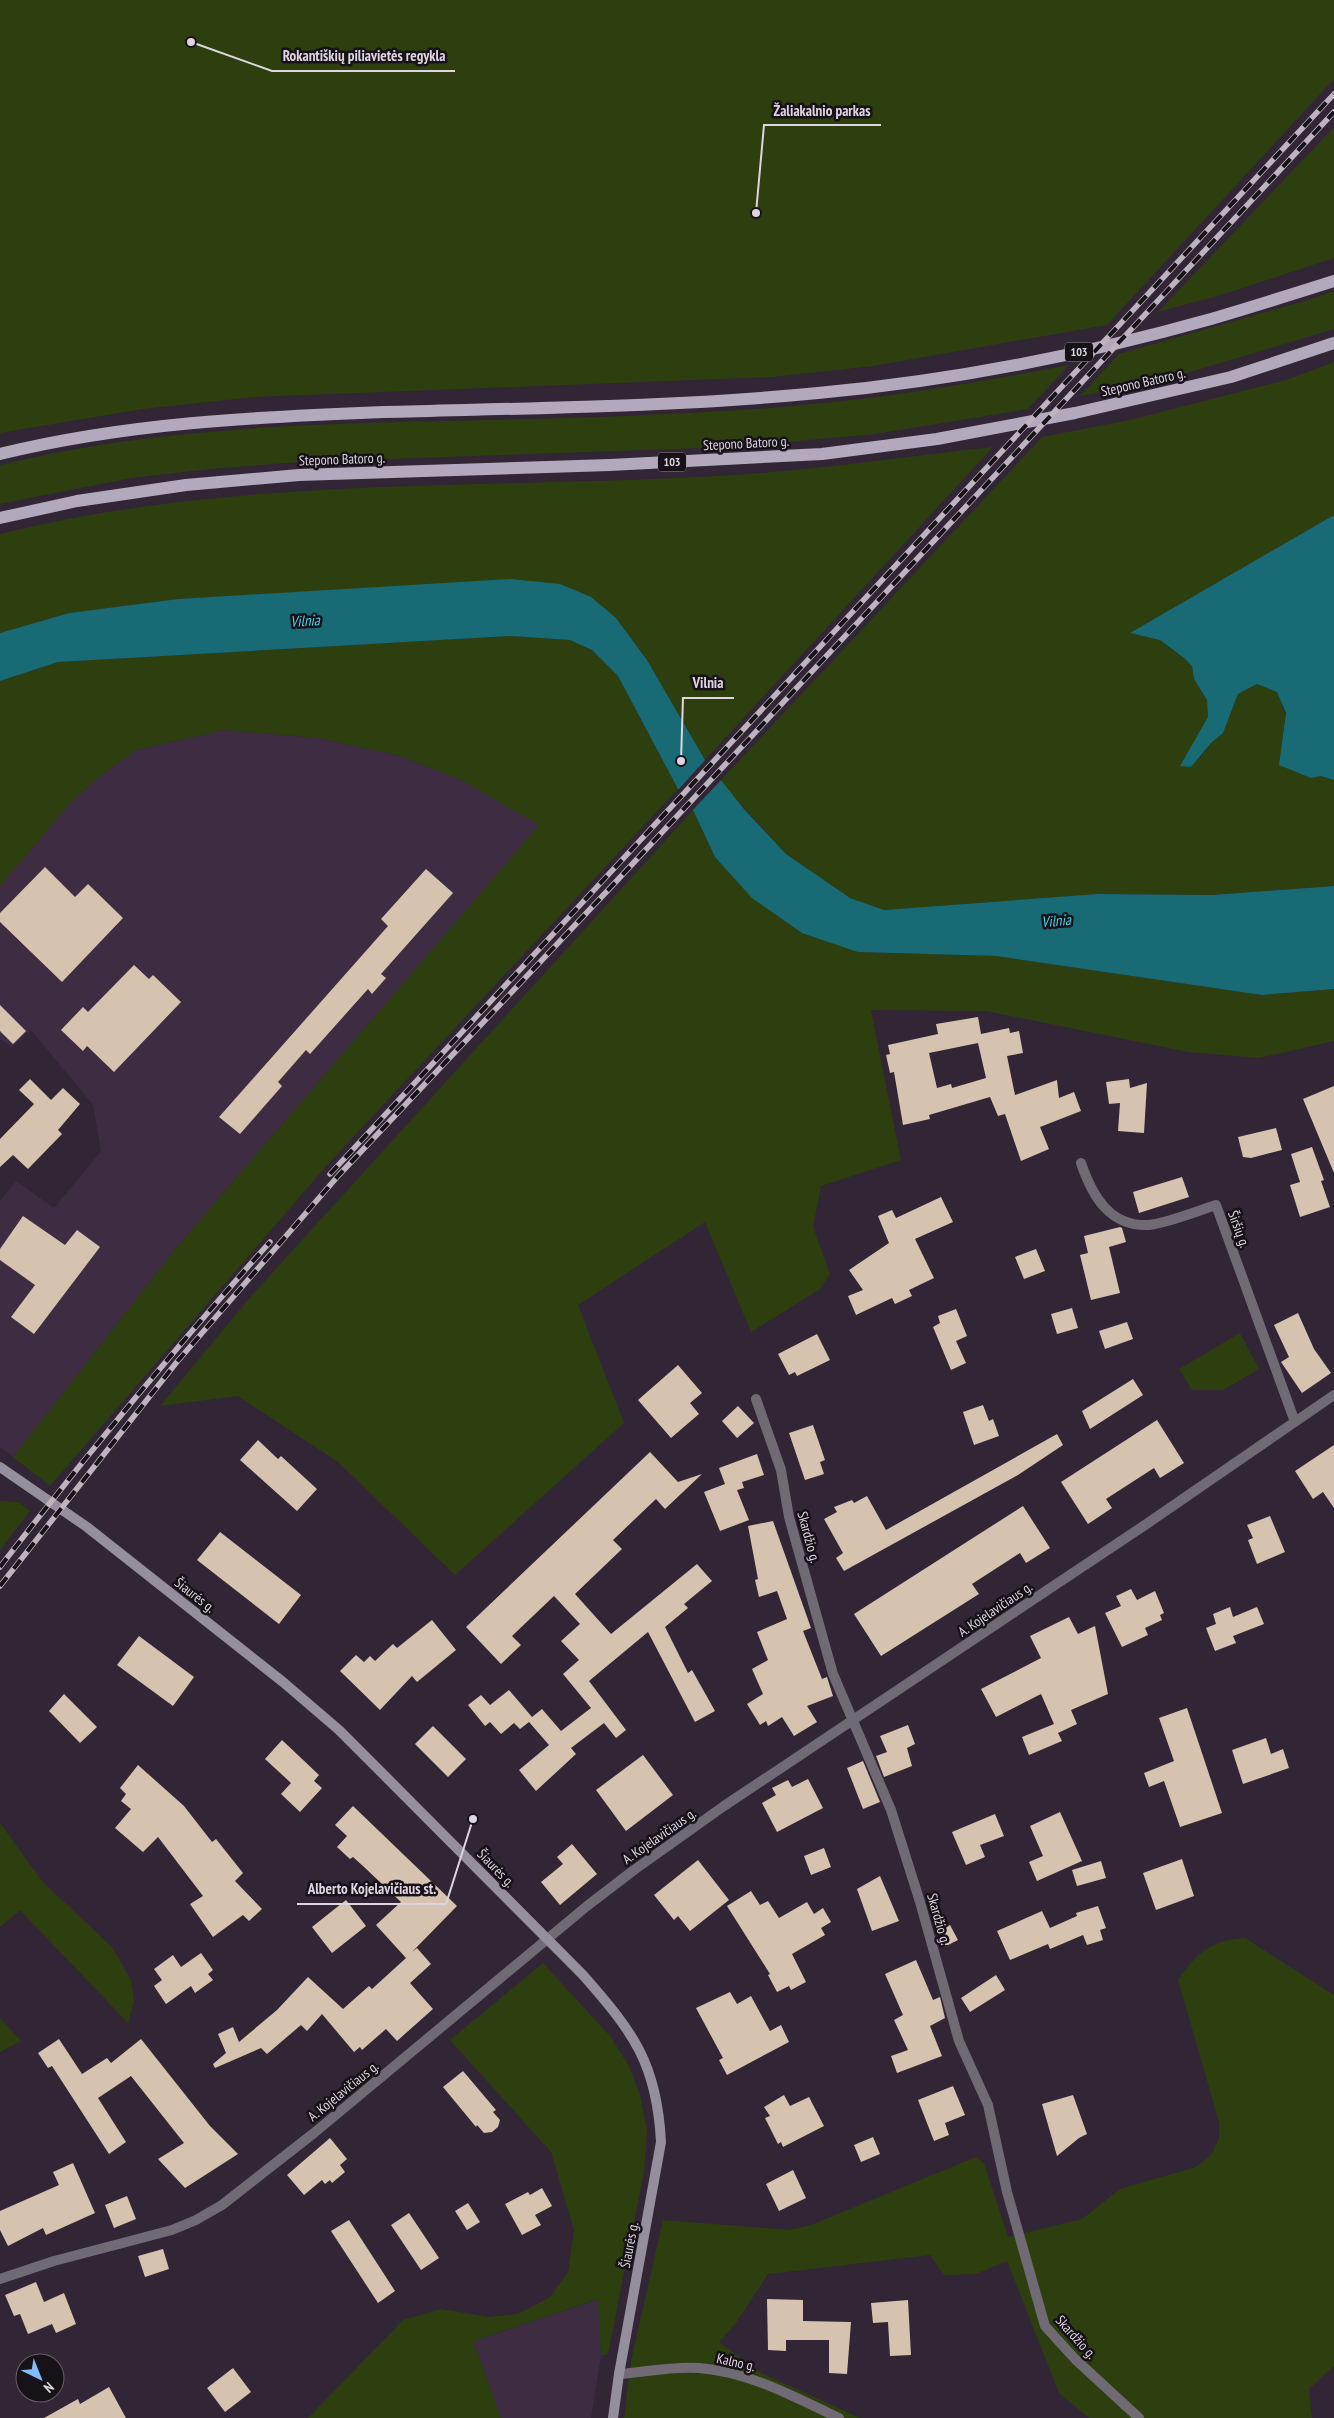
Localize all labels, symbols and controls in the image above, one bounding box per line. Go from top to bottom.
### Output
callout: Rokantiškių piliavietės regykla [272,41,455,71]
text: Rokantiškių piliavietės regykla [283,46,445,65]
callout: Žaliakalnio parkas [764,95,881,125]
text: Žaliakalnio parkas [774,101,870,120]
road number: 103 [1065,342,1093,362]
street label: Stepono Batoro g. [1099,364,1187,400]
street label: Stepono Batoro g. [702,432,790,454]
street label: Stepono Batoro g. [299,449,385,469]
road number: 103 [658,452,686,472]
water label: Vilnia [290,610,321,631]
callout: Vilnia [683,668,734,698]
text: Vilnia [692,673,723,692]
water label: Vilnia [1040,910,1072,931]
street label: Širšių g. [1224,1208,1254,1250]
street label: Skardžio g. [794,1509,824,1565]
street label: Šiaurės g. [171,1574,219,1616]
street label: A. Kojelavičiaus g. [954,1578,1036,1640]
street label: A. Kojelavičiaus g. [619,1804,699,1868]
street label: Šiaurės g. [473,1845,519,1891]
callout: Alberto Kojelavičiaus st. [297,1874,446,1904]
text: Alberto Kojelavičiaus st. [307,1879,436,1898]
street label: Skardžio g. [923,1891,955,1947]
street label: A. Kojelavičiaus g. [304,2057,382,2125]
street label: Šiaurės g. [616,2220,642,2270]
street label: Skardžio g. [1052,2311,1100,2363]
street label: Kalno g. [715,2349,757,2375]
north arrow [15,2353,65,2403]
text: N [40,2378,58,2397]

